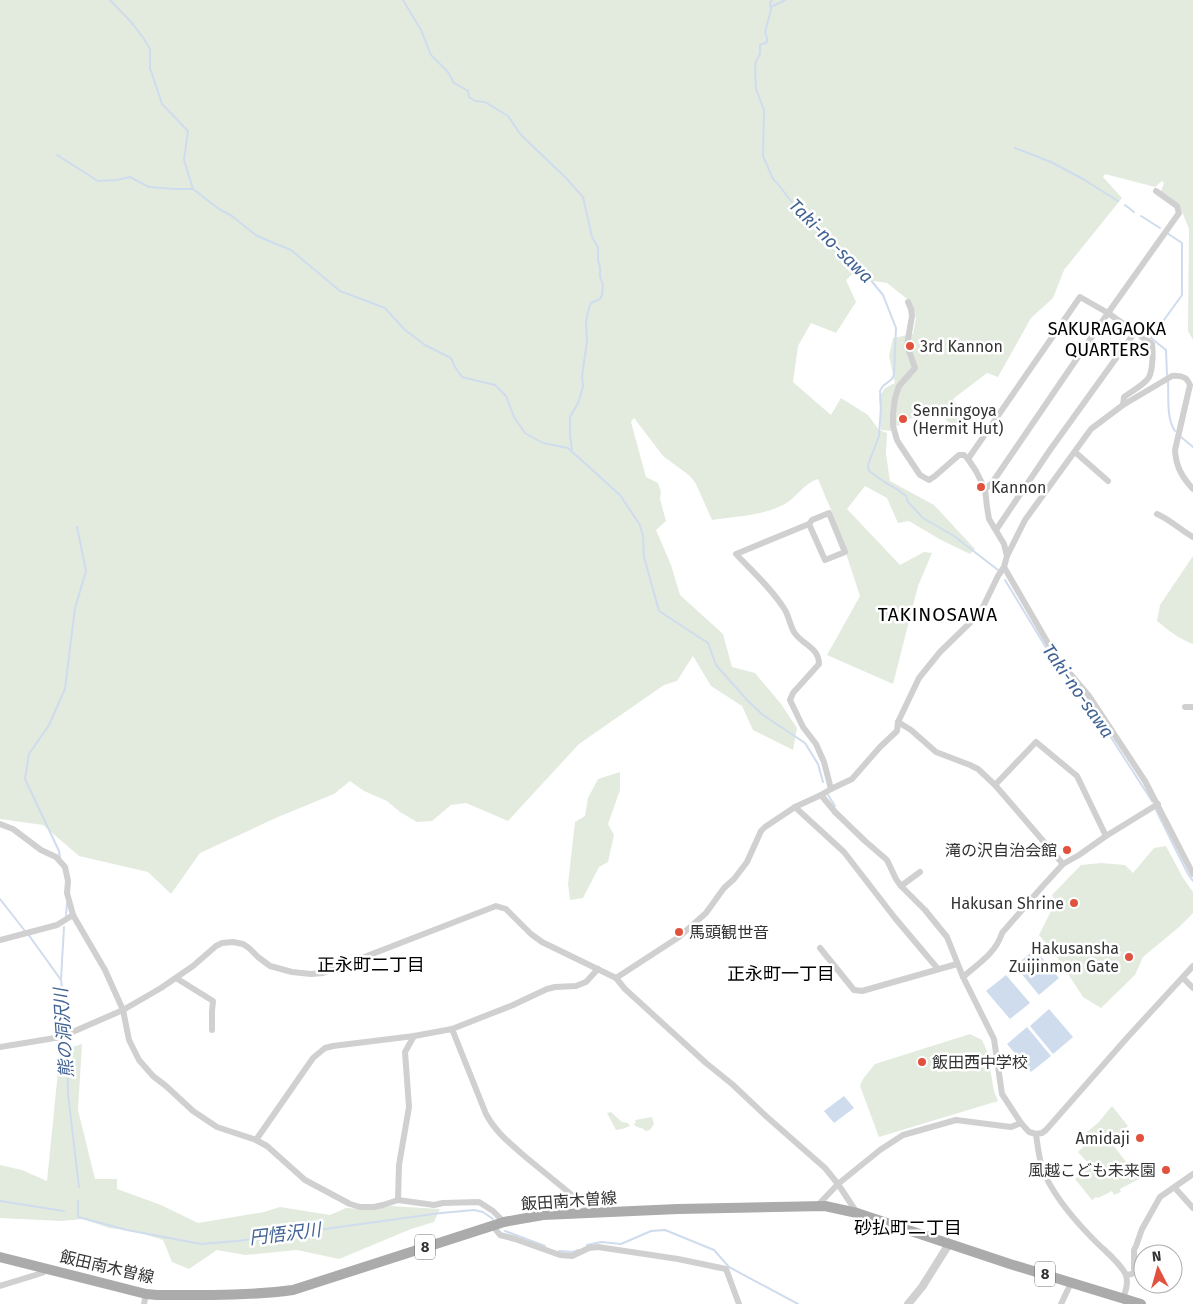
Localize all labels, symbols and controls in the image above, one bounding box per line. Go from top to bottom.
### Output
water label: Taki-no-sawa [784,194,878,288]
district label: SAKURAGAOKA QUARTERS [1048,318,1167,361]
place label: 3rd Kannon [920,337,1003,356]
marker: 3rd Kannon [904,340,916,352]
place label: Senningoya (Hermit Hut) [913,401,1003,438]
marker: Senningoya (Hermit Hut) [897,413,909,425]
place label: Kannon [991,478,1047,497]
marker: Kannon [975,481,987,493]
district label: TAKINOSAWA [878,603,998,626]
water label: Taki-no-sawa [1037,640,1119,742]
place label: 滝の沢自治会館 [945,841,1057,860]
marker: 滝の沢自治会館 [1061,844,1073,856]
place label: Hakusan Shrine [951,894,1064,913]
marker: Hakusan Shrine [1068,897,1080,909]
place label: 馬頭観世音 [689,923,769,942]
marker: 馬頭観世音 [673,926,685,938]
place label: Hakusansha Zuijinmon Gate [1009,939,1119,976]
marker: Hakusansha Zuijinmon Gate [1123,951,1135,963]
district label: 正永町二丁目 [317,954,425,976]
district label: 正永町一丁目 [727,963,835,985]
water label: 熊の洞沢川 [50,985,78,1079]
place label: 飯田西中学校 [932,1053,1028,1072]
marker: 飯田西中学校 [916,1056,928,1068]
place label: Amidaji [1076,1129,1130,1148]
marker: Amidaji [1134,1132,1146,1144]
place label: 風越こども未来園 [1028,1161,1156,1180]
marker: 風越こども未来園 [1160,1164,1172,1176]
street label: 飯田南木曽線 [520,1188,618,1214]
district label: 砂払町二丁目 [854,1217,962,1239]
water label: 円悟沢川 [248,1218,324,1249]
road number: 8 [415,1234,435,1260]
north arrow [1133,1244,1183,1294]
street label: 飯田南木曽線 [58,1247,156,1287]
text: N [1151,1248,1162,1266]
road number: 8 [1035,1262,1055,1286]

